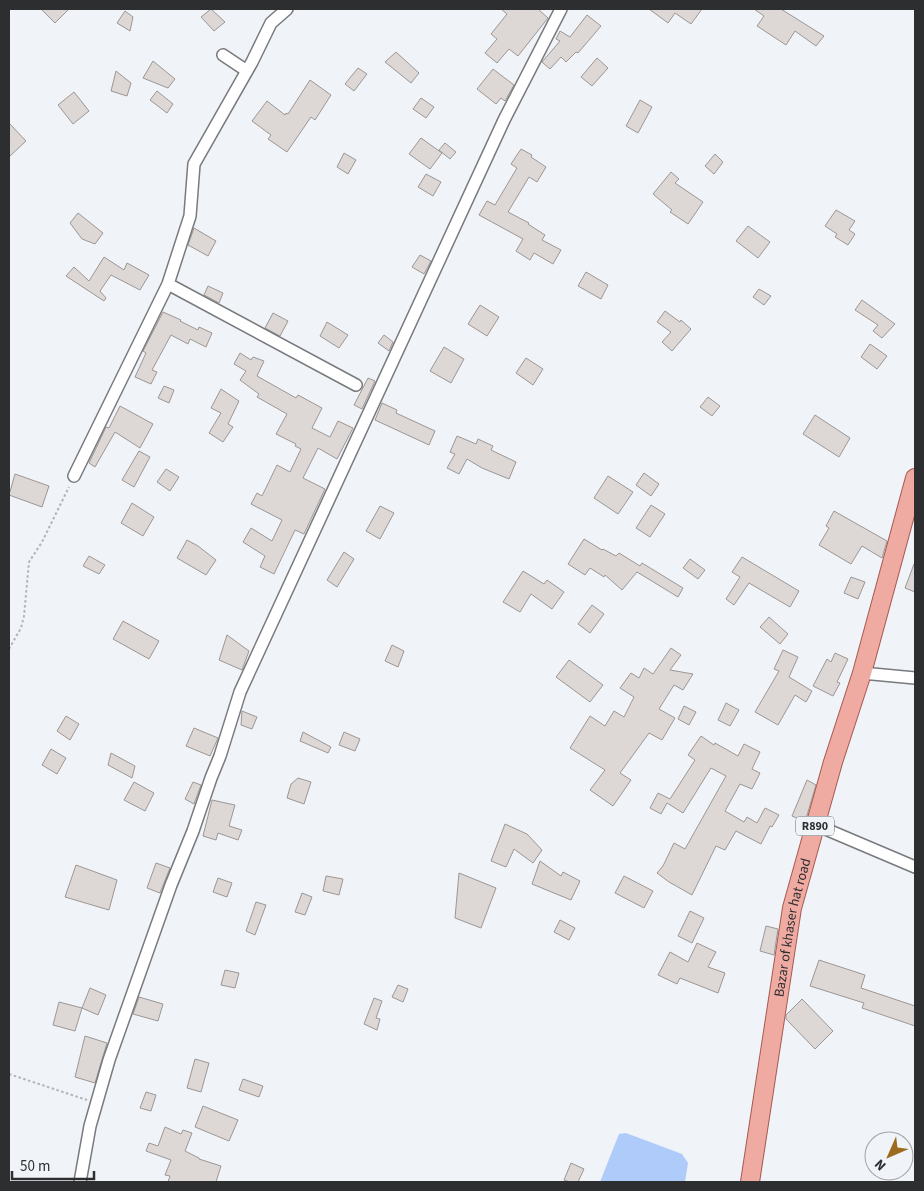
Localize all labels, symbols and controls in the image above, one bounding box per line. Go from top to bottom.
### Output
road number: R890 [796,816,834,836]
street label: Bazar of khaser hat road [769,856,816,998]
north arrow [864,1131,914,1181]
scale bar [12,1148,95,1180]
text: N [870,1154,891,1175]
text: 50 m [20,1156,50,1177]

